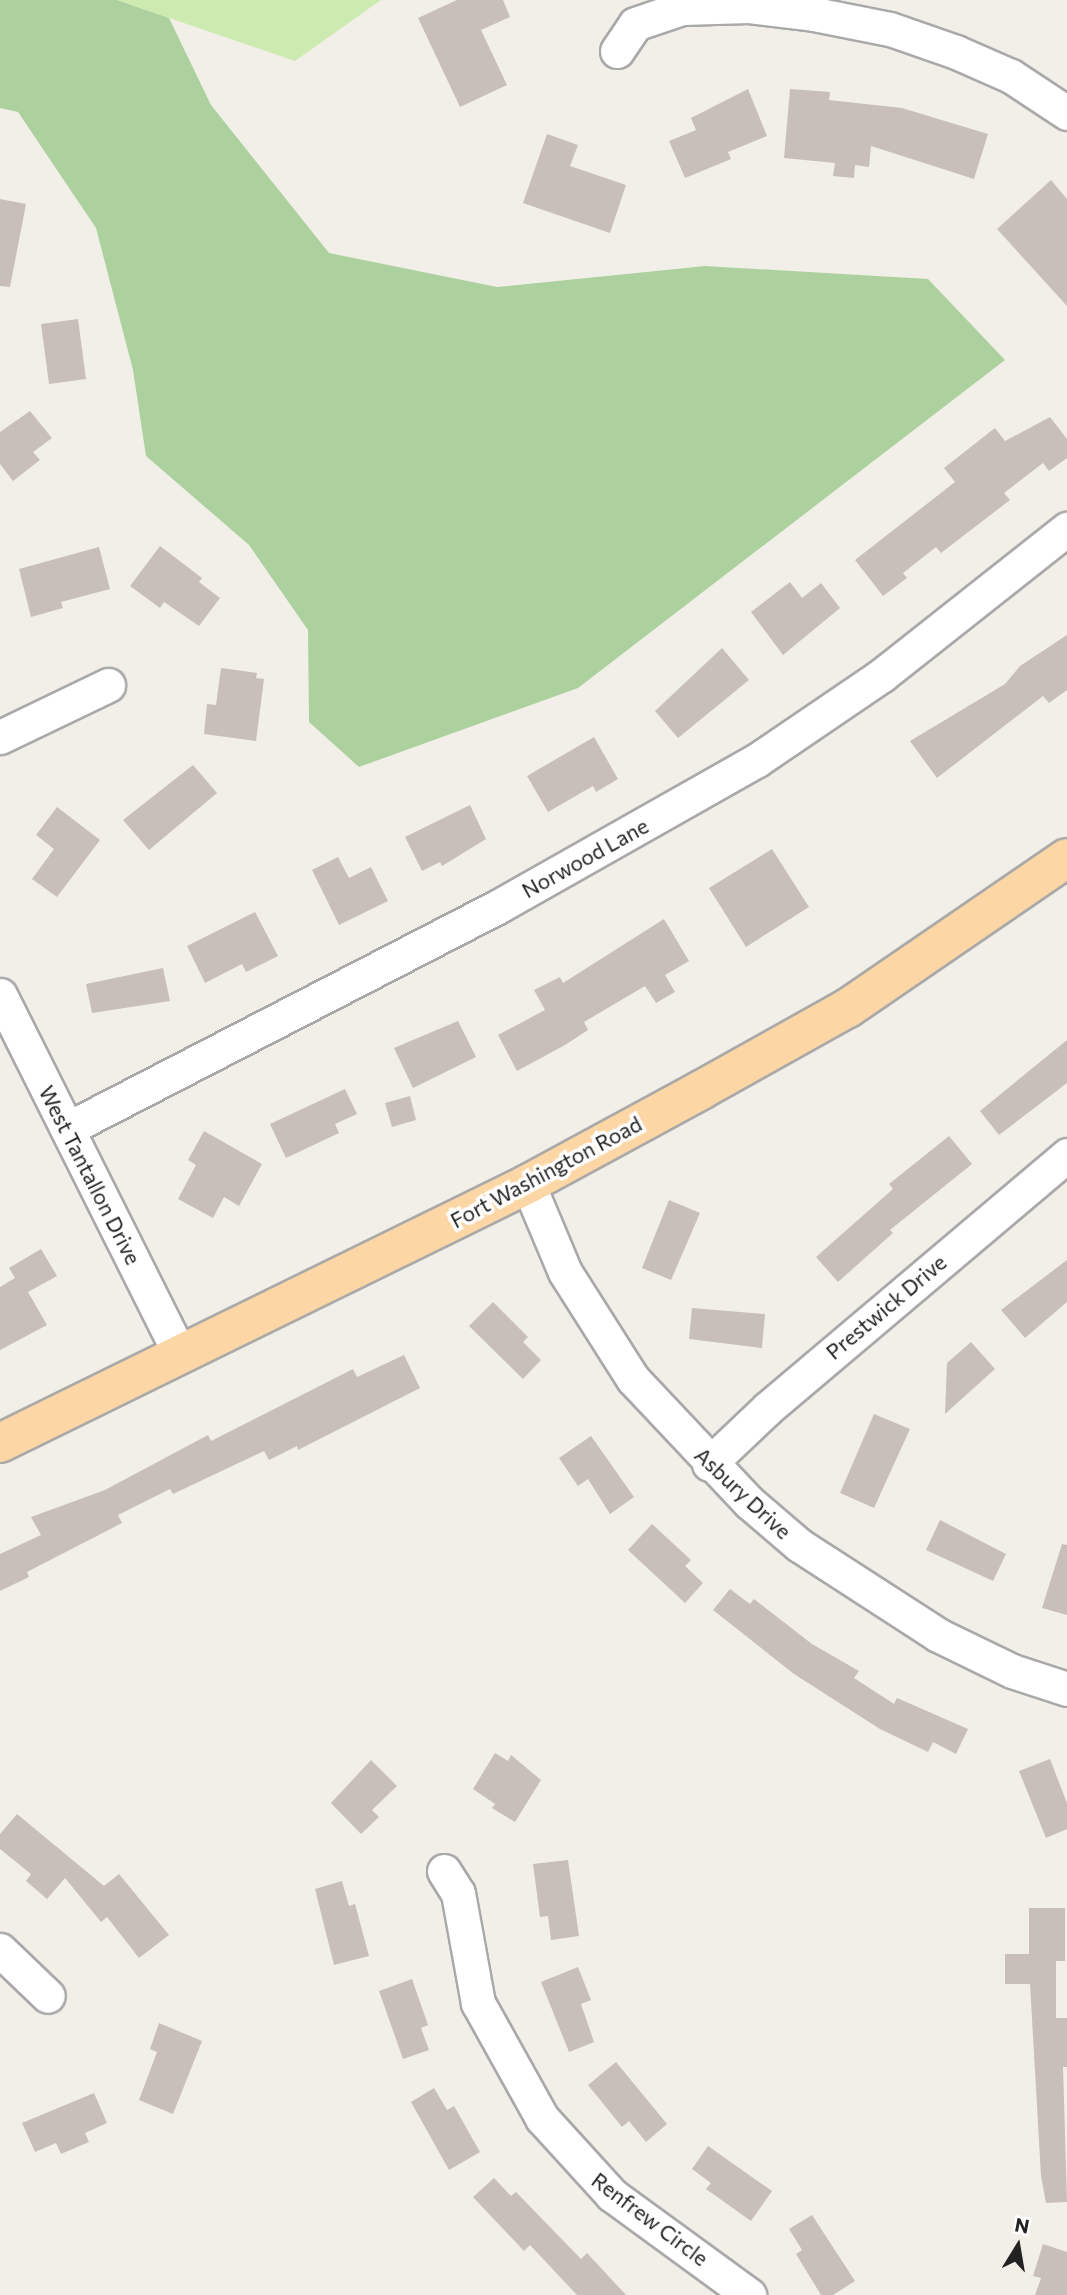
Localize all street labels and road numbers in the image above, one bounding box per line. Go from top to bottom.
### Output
street label: Norwood Lane [517,813,653,903]
street label: West Tantallon Drive [34,1081,146,1269]
street label: Fort Washington Road [446,1111,646,1233]
street label: Prestwick Drive [821,1249,951,1365]
street label: Asbury Drive [690,1442,796,1544]
street label: Renfrew Circle [587,2167,713,2271]

